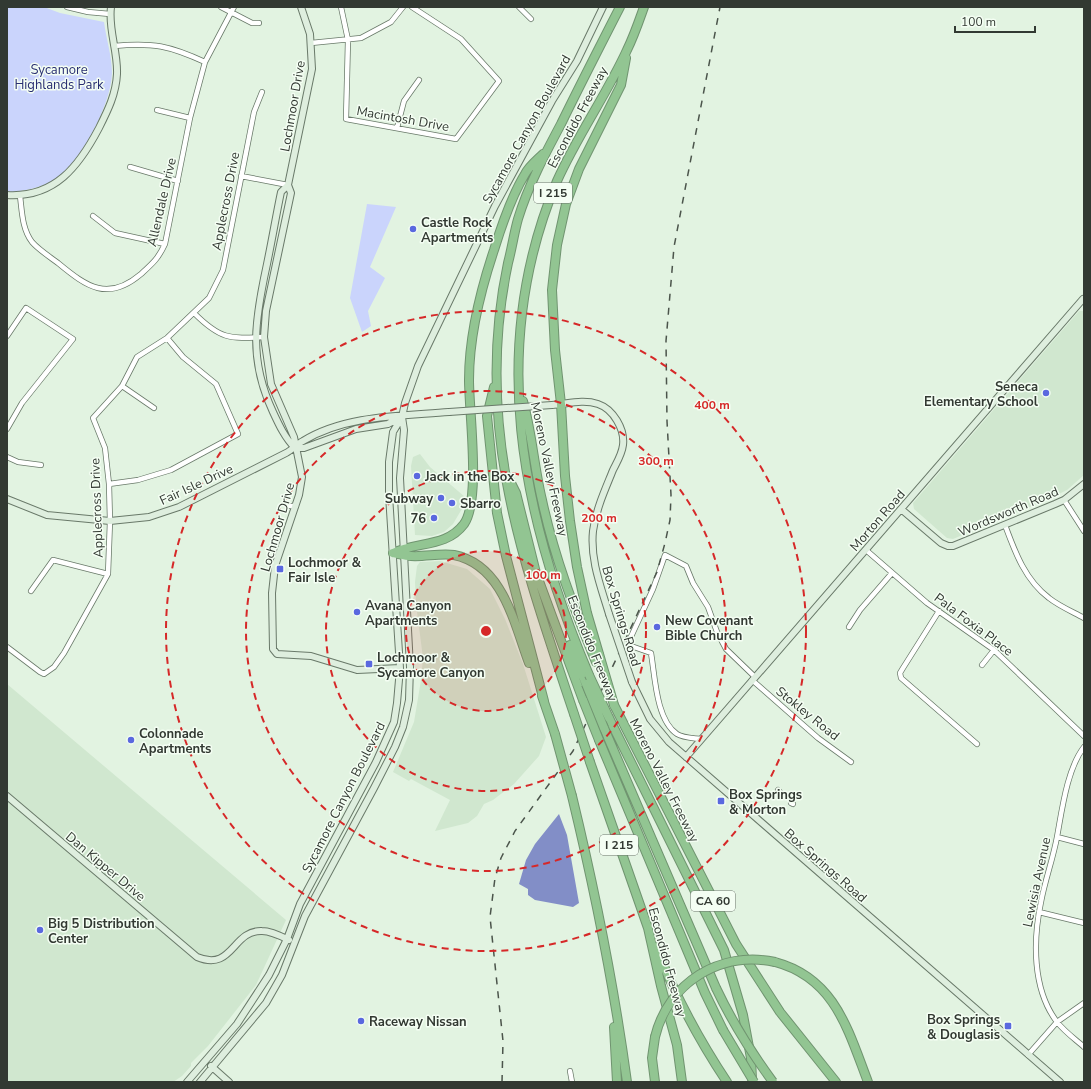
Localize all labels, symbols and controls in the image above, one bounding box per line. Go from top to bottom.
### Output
scale bar [955,8,1035,34]
text: 100 m [961,14,996,30]
street label: Sycamore Canyon Boulevard [478,52,575,207]
street label: Lochmoor Drive [276,59,310,153]
park label: Sycamore Highlands Park [14,61,104,94]
street label: Escondido Freeway [544,63,612,171]
street label: Macintosh Drive [355,102,451,136]
street label: Applecross Drive [208,150,244,252]
street label: Allendale Drive [143,156,181,248]
road number: I 215 [534,183,572,203]
place label: Castle Rock Apartments [421,214,493,247]
marker: Castle Rock Apartments [408,224,418,234]
place label: Seneca Elementary School [924,378,1039,411]
marker: Seneca Elementary School [1041,388,1051,398]
text: 400 m [694,397,730,413]
street label: Moreno Valley Freeway [526,400,572,538]
text: 300 m [638,453,674,469]
street label: Applecross Drive [86,458,108,558]
street label: Fair Isle Drive [157,460,236,510]
place label: Jack in the Box [424,468,515,486]
marker: Jack in the Box [412,471,422,481]
street label: Lochmoor Drive [257,480,299,574]
street label: Wordsworth Road [955,483,1061,541]
street label: Morton Road [846,486,909,555]
place label: Subway [385,490,433,508]
marker: Subway [436,493,446,503]
place label: Sbarro [460,495,501,513]
marker: Sbarro [447,498,457,508]
place label: 76 [410,510,426,528]
text: 200 m [581,510,617,526]
marker: 76 [429,513,439,523]
place label: Lochmoor & Fair Isle [288,554,361,587]
marker: Lochmoor & Fair Isle [275,564,285,574]
street label: Box Springs Road [597,564,645,669]
text: 100 m [525,567,561,583]
street label: Pala Foxia Place [930,589,1017,661]
street label: Escondido Freeway [563,593,622,704]
place label: Avana Canyon Apartments [365,597,451,630]
marker: Avana Canyon Apartments [352,607,362,617]
place label: New Covenant Bible Church [665,612,754,645]
marker: New Covenant Bible Church [652,622,662,632]
centre of rings [479,624,493,638]
place label: Lochmoor & Sycamore Canyon [377,649,485,682]
marker: Lochmoor & Sycamore Canyon [364,659,374,669]
street label: Stokley Road [772,683,843,745]
street label: Moreno Valley Freeway [625,715,703,846]
street label: Sycamore Canyon Boulevard [298,719,390,876]
place label: Colonnade Apartments [139,725,211,758]
marker: Colonnade Apartments [126,735,136,745]
place label: Box Springs & Morton [729,786,802,819]
marker: Box Springs & Morton [716,796,726,806]
street label: Box Springs Road [780,825,871,907]
street label: Dan Kipper Drive [62,828,149,906]
road number: I 215 [600,835,638,855]
street label: Lewisia Avenue [1019,836,1055,929]
road number: CA 60 [691,891,735,911]
street label: Escondido Freeway [644,906,690,1019]
place label: Big 5 Distribution Center [48,915,155,948]
marker: Big 5 Distribution Center [35,925,45,935]
place label: Box Springs & Douglasis [927,1011,1000,1044]
place label: Raceway Nissan [369,1013,467,1031]
marker: Raceway Nissan [356,1016,366,1026]
marker: Box Springs & Douglasis [1003,1021,1013,1031]

